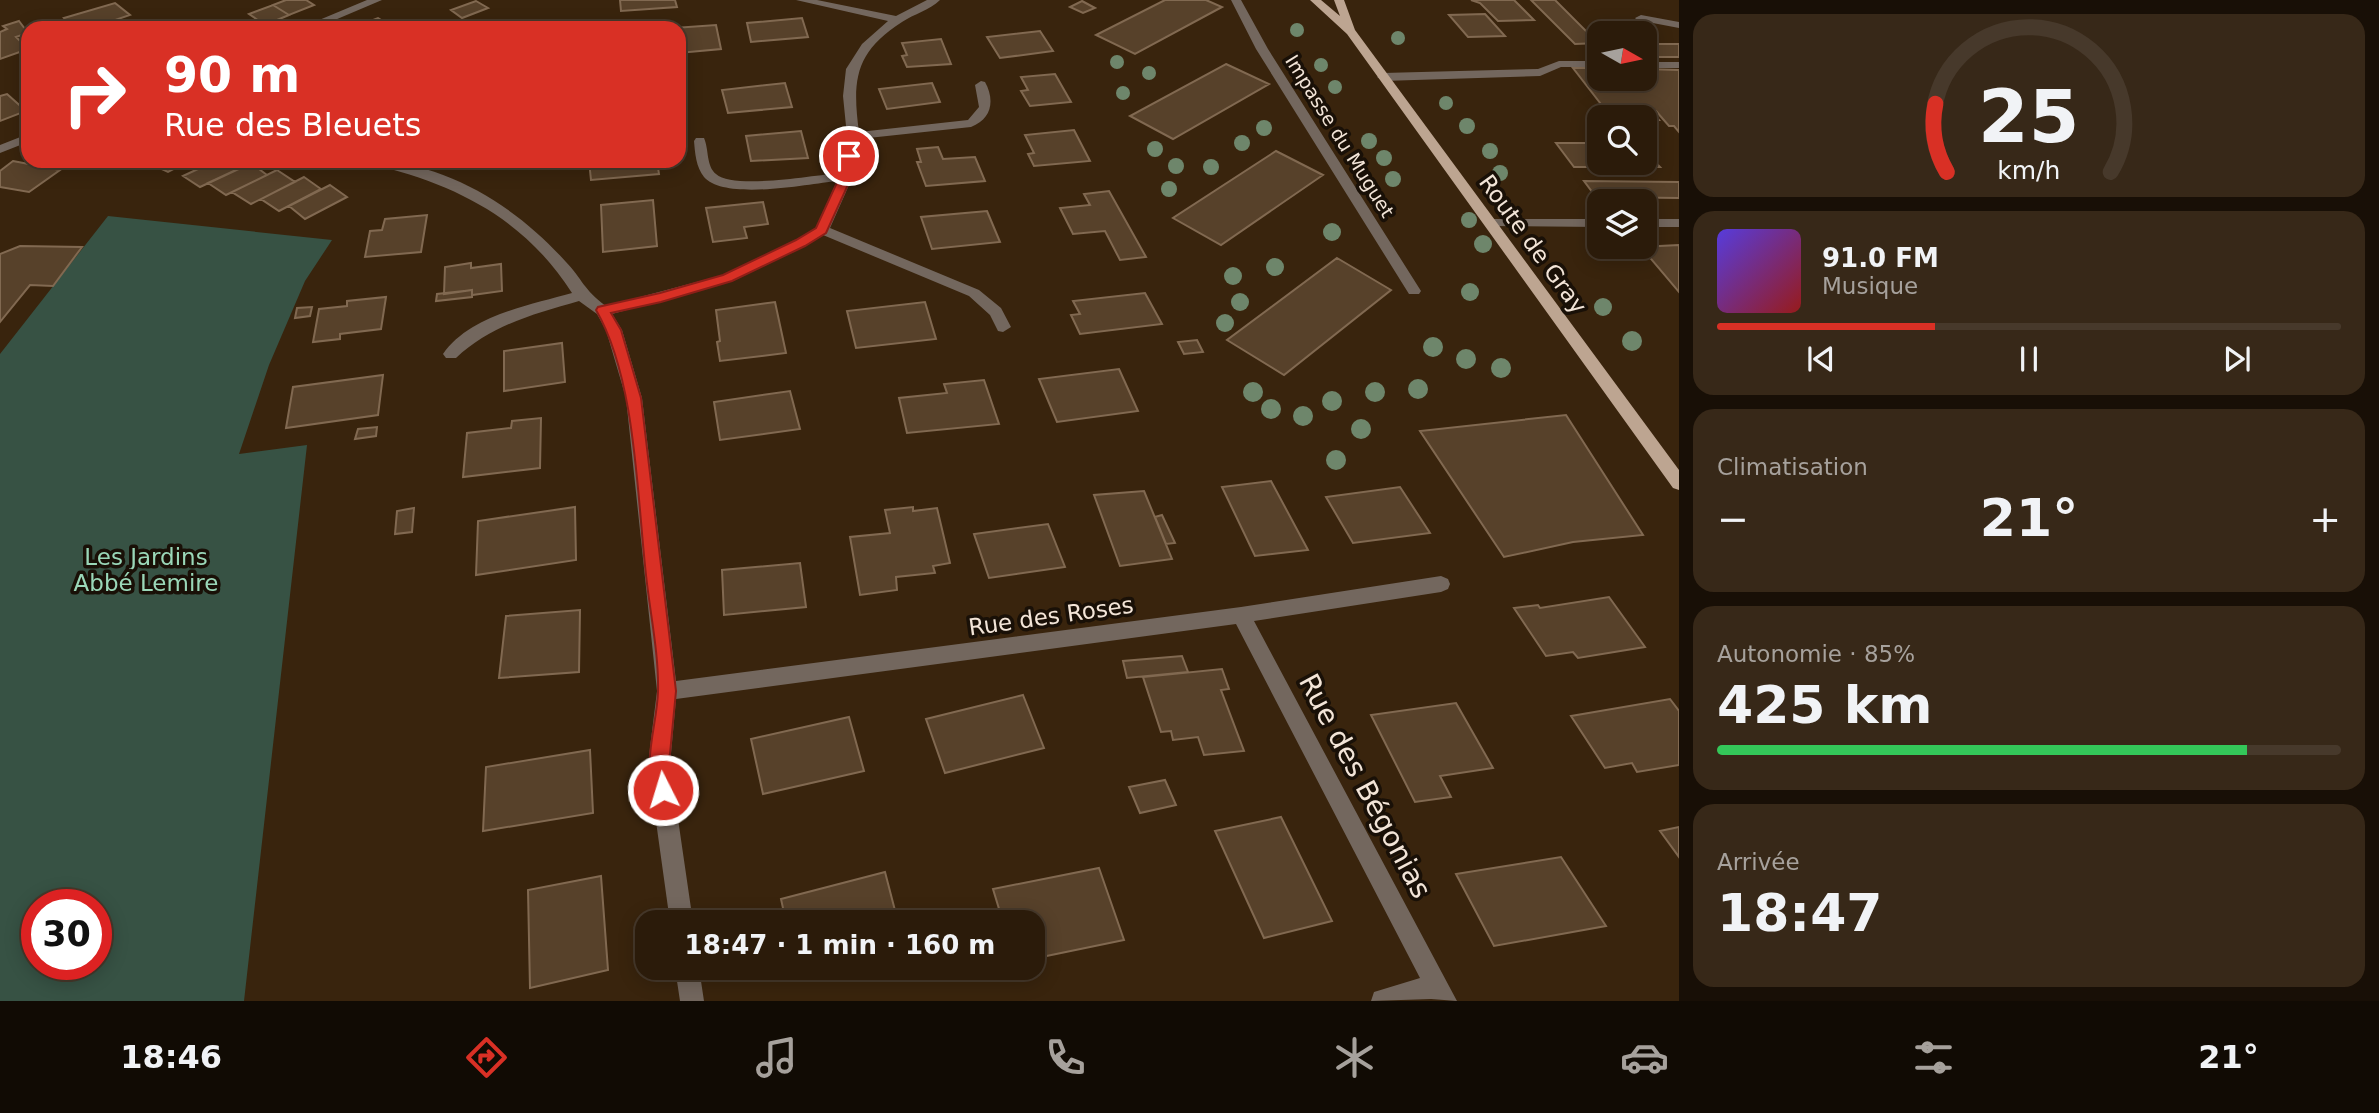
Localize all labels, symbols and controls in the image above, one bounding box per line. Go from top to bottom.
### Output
north arrow [1587,21,1657,91]
map controls [1587,21,1657,259]
text: 90 m [164,47,300,104]
icon: right [49,49,140,140]
street label: Impasse du Muguet [1281,51,1399,221]
text: 25 [1978,74,2080,159]
button: search [1587,105,1657,175]
text: Rue des Bleuets [164,106,422,144]
pin [819,126,879,186]
icon: arrive [830,137,868,175]
text: km/h [1997,156,2061,185]
street label: Route de Gray [1474,170,1592,318]
button: layers [1587,189,1657,259]
text: 91.0 FM [1822,243,1939,273]
text: Musique [1822,273,1918,299]
icon: previous [1802,340,1840,378]
icon: pause [2010,340,2048,378]
icon: next [2218,340,2256,378]
text: Climatisation [1717,454,1868,480]
text: 21° [1980,488,2078,548]
text: − [1717,497,1749,541]
text: + [2309,497,2341,541]
park label: Les Jardins Abbé Lemire [74,544,218,596]
street label: Rue des Roses [967,592,1135,640]
text: Autonomie · 85% [1717,641,1915,667]
street label: Rue des Bégonias [1292,668,1438,904]
text: 425 km [1717,675,1932,735]
position arrow [626,753,700,827]
text: Arrivée [1717,849,1800,875]
text: 18:47 [1717,883,1883,943]
speed limit sign: 30 [21,889,112,980]
text: 18:47 · 1 min · 160 m [685,930,995,960]
icon: directions [462,1033,511,1082]
icon: music [752,1033,801,1082]
icon: phone [1041,1033,1090,1082]
icon: climate [1330,1033,1379,1082]
icon: car [1620,1033,1669,1082]
icon: filters [1909,1033,1958,1082]
text: 18:46 [120,1038,222,1076]
text: 21° [2198,1038,2259,1076]

